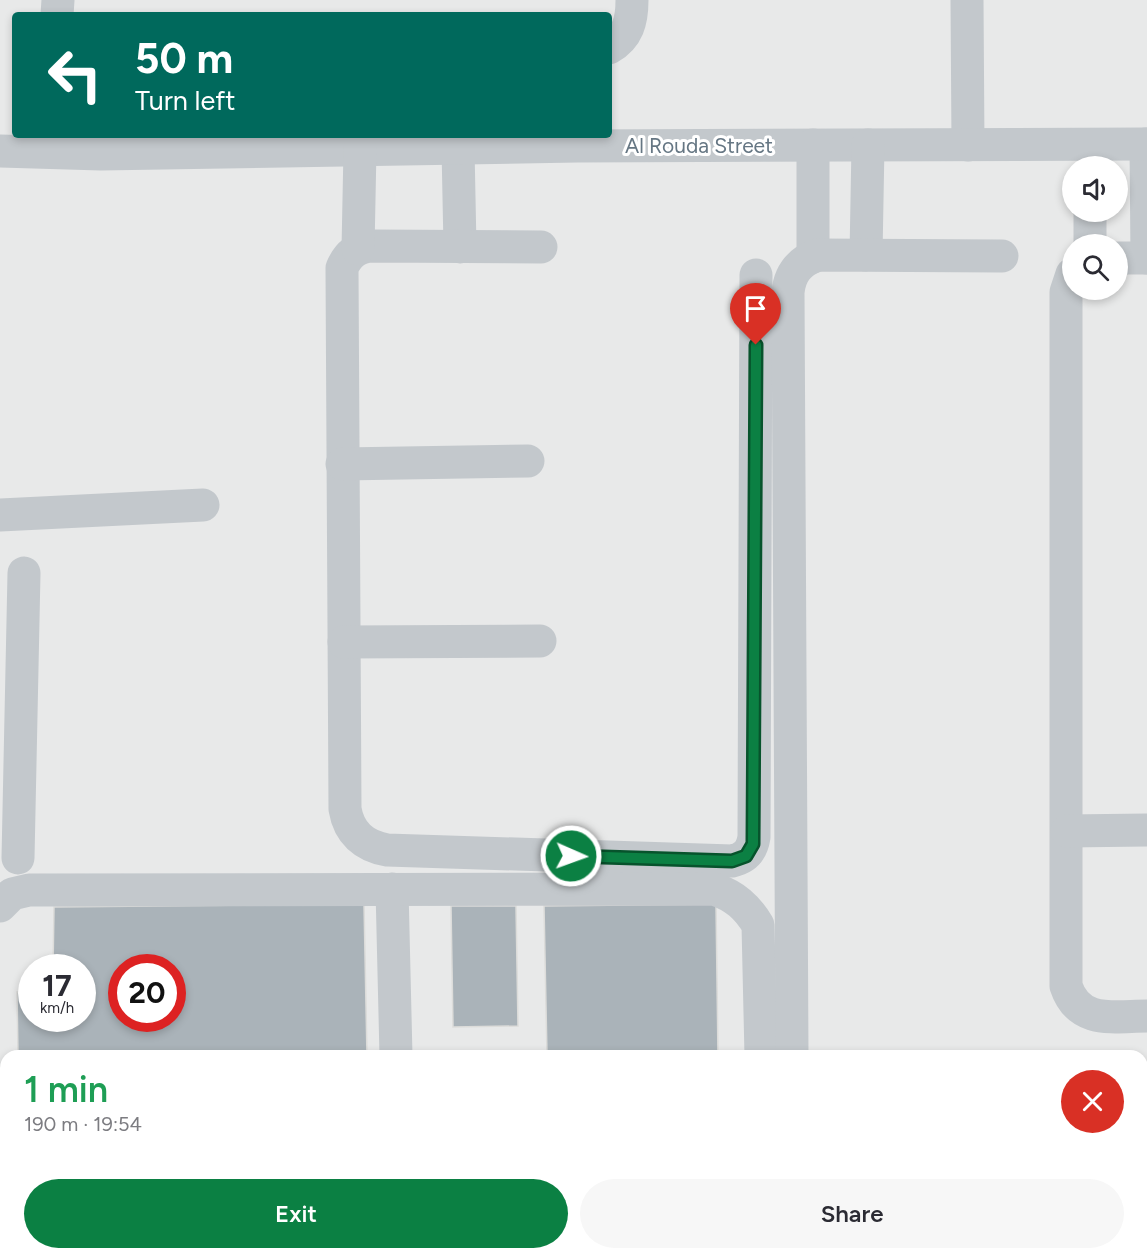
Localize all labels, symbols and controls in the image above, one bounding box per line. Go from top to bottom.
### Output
text: 50 m [135,33,233,84]
icon: left [36,36,114,114]
text: Turn left [135,84,235,117]
street label: Al Rouda Street [625,133,773,158]
map controls [1062,156,1128,300]
button: sound [1062,156,1128,222]
button: search [1062,234,1128,300]
pin [730,283,781,345]
icon: arrive [739,292,772,325]
position arrow [539,824,603,888]
speed limit sign: 20 [108,954,186,1032]
text: 17 [42,967,72,1004]
text: km/h [40,999,74,1017]
text: 1 min [24,1068,108,1111]
button: close [1061,1070,1124,1133]
text: 190 m · 19:54 [24,1112,142,1136]
button: Exit [24,1179,568,1248]
button: Share [580,1179,1124,1248]

